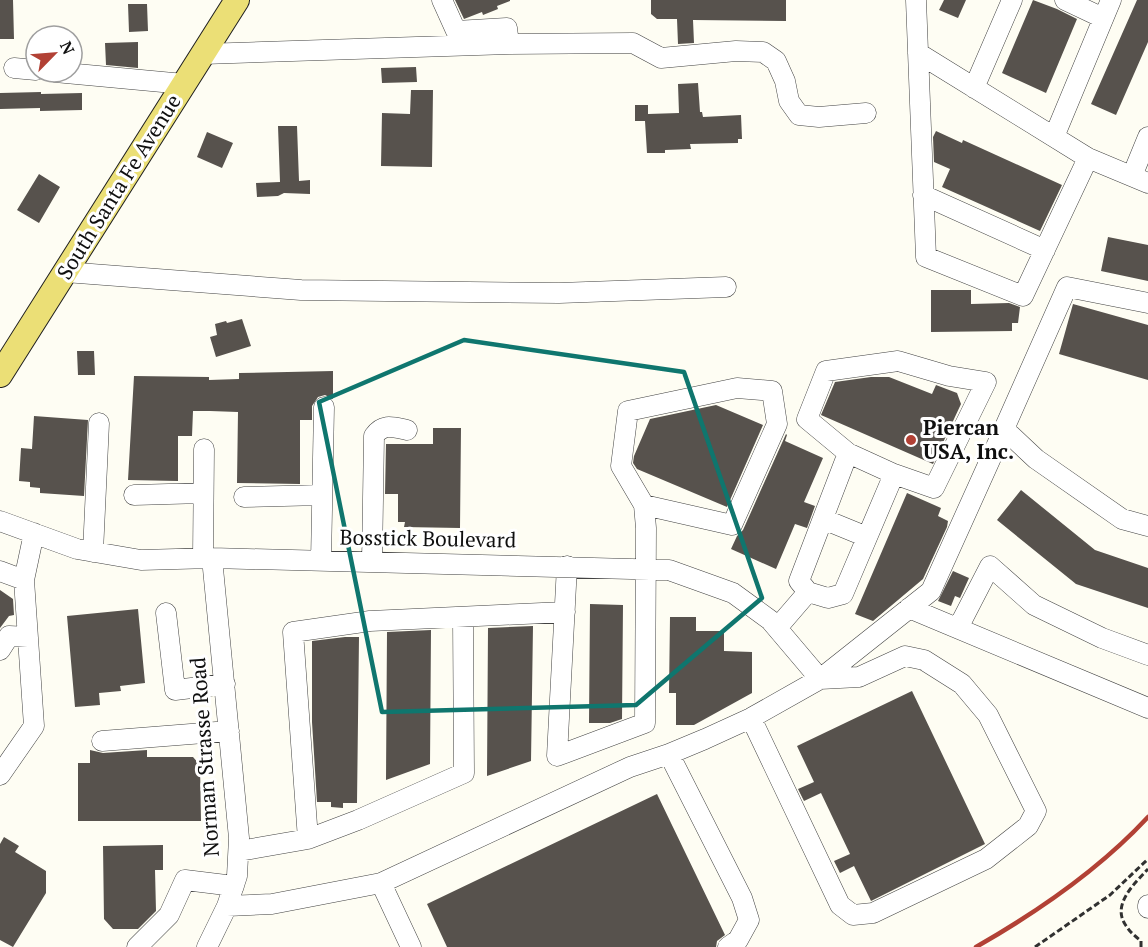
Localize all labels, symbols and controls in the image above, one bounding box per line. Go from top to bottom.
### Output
north arrow [24,24,84,84]
text: N [55,38,80,58]
street label: South Santa Fe Avenue [50,89,187,284]
place label: Piercan USA, Inc. [923,413,1014,465]
marker: Piercan USA, Inc. [904,433,918,447]
street label: Bosstick Boulevard [339,522,517,554]
street label: Norman Strasse Road [183,656,225,858]

